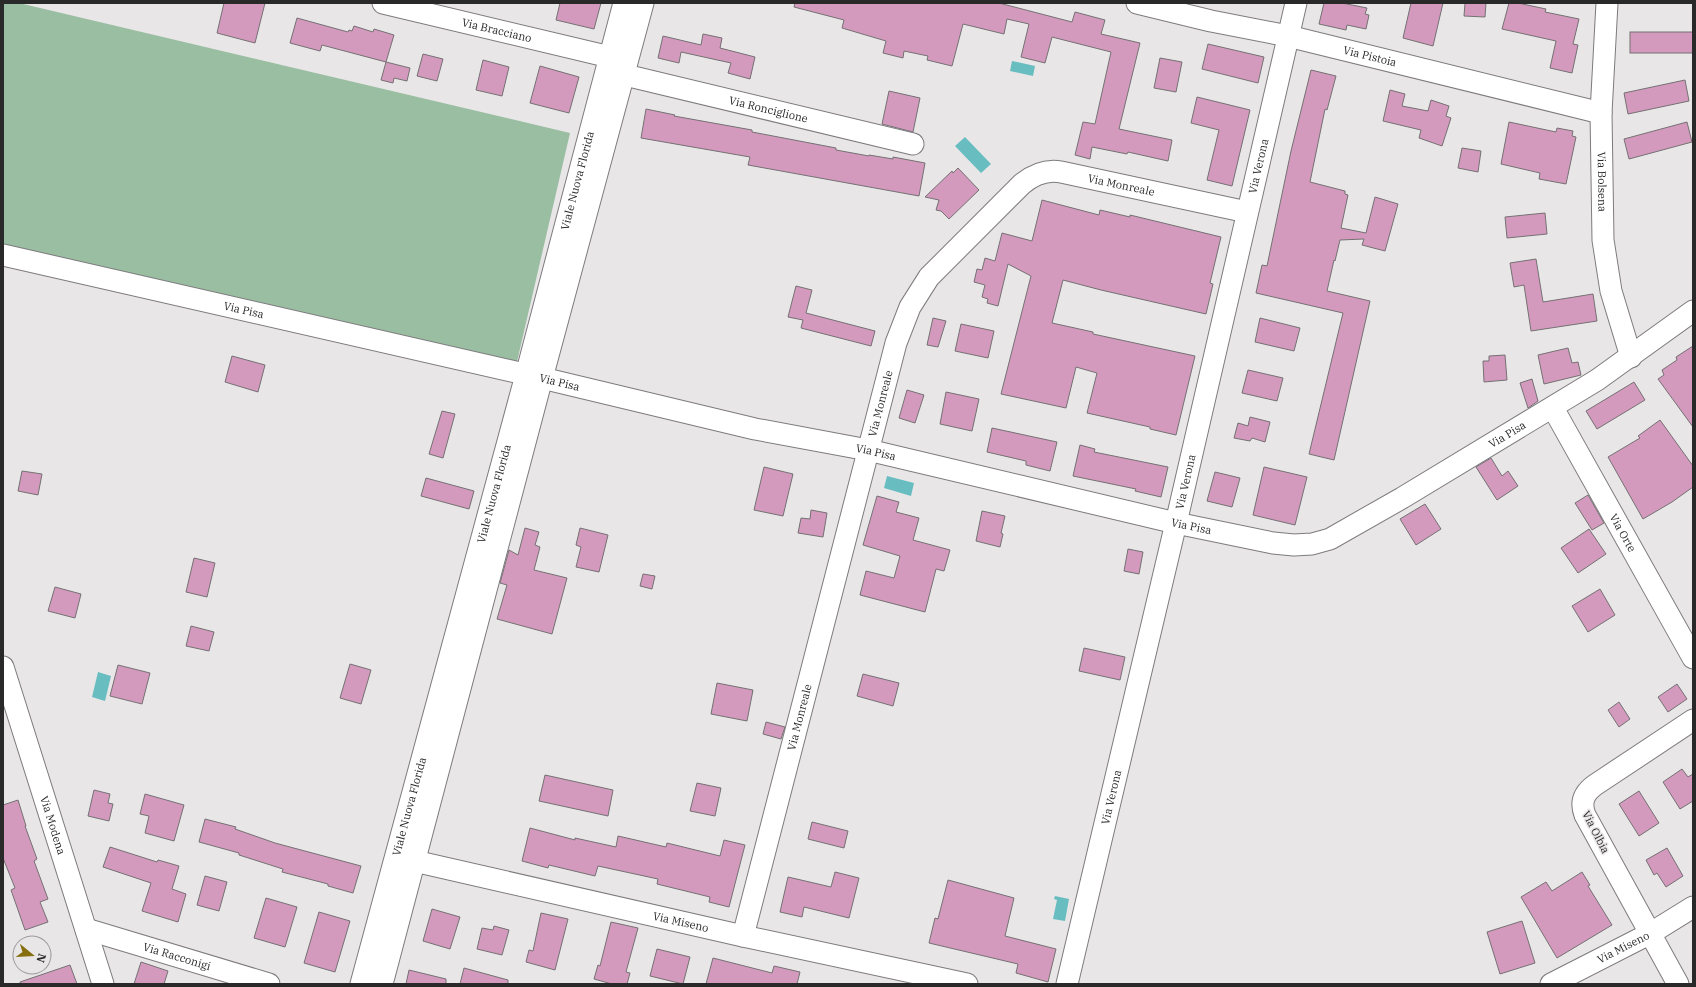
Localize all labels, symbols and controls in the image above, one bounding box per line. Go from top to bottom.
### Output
street label: Via Bracciano [460,15,533,45]
street label: Via Pistoia [1342,43,1398,69]
street label: Via Ronciglione [728,93,809,126]
street label: Viale Nuova Florida [558,130,597,232]
street label: Via Verona [1245,137,1271,195]
street label: Via Bolsena [1595,152,1610,212]
street label: Via Monreale [1087,171,1156,199]
street label: Via Pisa [222,299,265,321]
street label: Via Monreale [865,369,896,438]
street label: Via Pisa [538,371,581,394]
street label: Via Pisa [1486,418,1528,451]
street label: Via Pisa [855,441,897,463]
street label: Viale Nuova Florida [474,443,514,545]
street label: Via Verona [1172,453,1199,511]
street label: Via Orte [1607,511,1639,555]
street label: Via Pisa [1170,515,1213,537]
street label: Via Monreale [784,682,815,752]
street label: Viale Nuova Florida [389,756,429,857]
street label: Via Verona [1098,768,1124,826]
street label: Via Modena [37,794,69,856]
street label: Via Olbia [1579,808,1613,856]
street label: Via Miseno [652,909,710,935]
street label: Via Miseno [1595,928,1652,966]
north arrow [12,935,52,975]
street label: Via Racconigi [141,940,213,973]
text: N [33,952,50,965]

